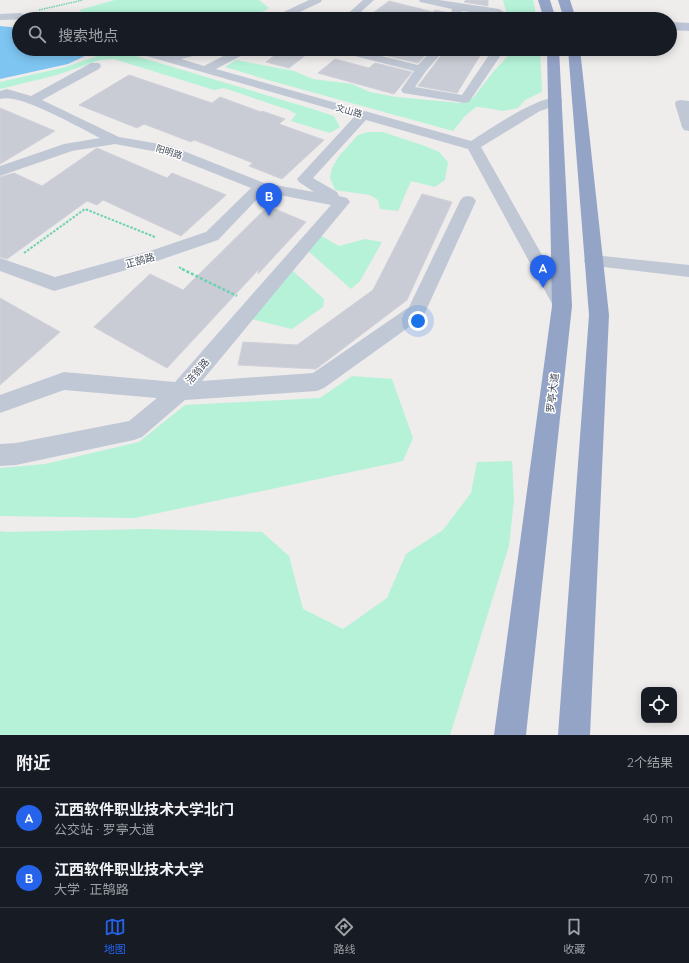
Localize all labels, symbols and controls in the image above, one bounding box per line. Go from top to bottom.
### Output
search box [12,12,677,56]
icon: search [26,23,48,45]
text: 搜索地点 [58,26,118,45]
street label: 文山路 [335,102,364,120]
street label: 阳明路 [155,142,184,161]
pin: B [256,183,282,216]
street label: 正鹄路 [124,250,156,271]
pin: A [530,255,556,288]
your location [408,311,428,331]
street label: 涪翁路 [183,356,212,387]
street label: 罗亭大道 [544,372,561,414]
map controls [641,687,677,723]
button: locate [641,687,677,723]
text: 附近 [16,752,50,773]
text: 2个结果 [627,754,673,770]
text: 江西软件职业技术大学北门 [54,800,234,819]
text: A [25,810,33,826]
text: 40 m [643,810,673,826]
text: 公交站 · 罗亭大道 [54,821,155,837]
text: 江西软件职业技术大学 [54,860,204,879]
text: B [25,870,33,886]
text: 70 m [643,870,673,886]
text: 大学 · 正鹄路 [54,881,129,897]
tab: 地图 [104,916,126,956]
tab: 路线 [333,916,355,956]
tab: 收藏 [563,916,585,956]

